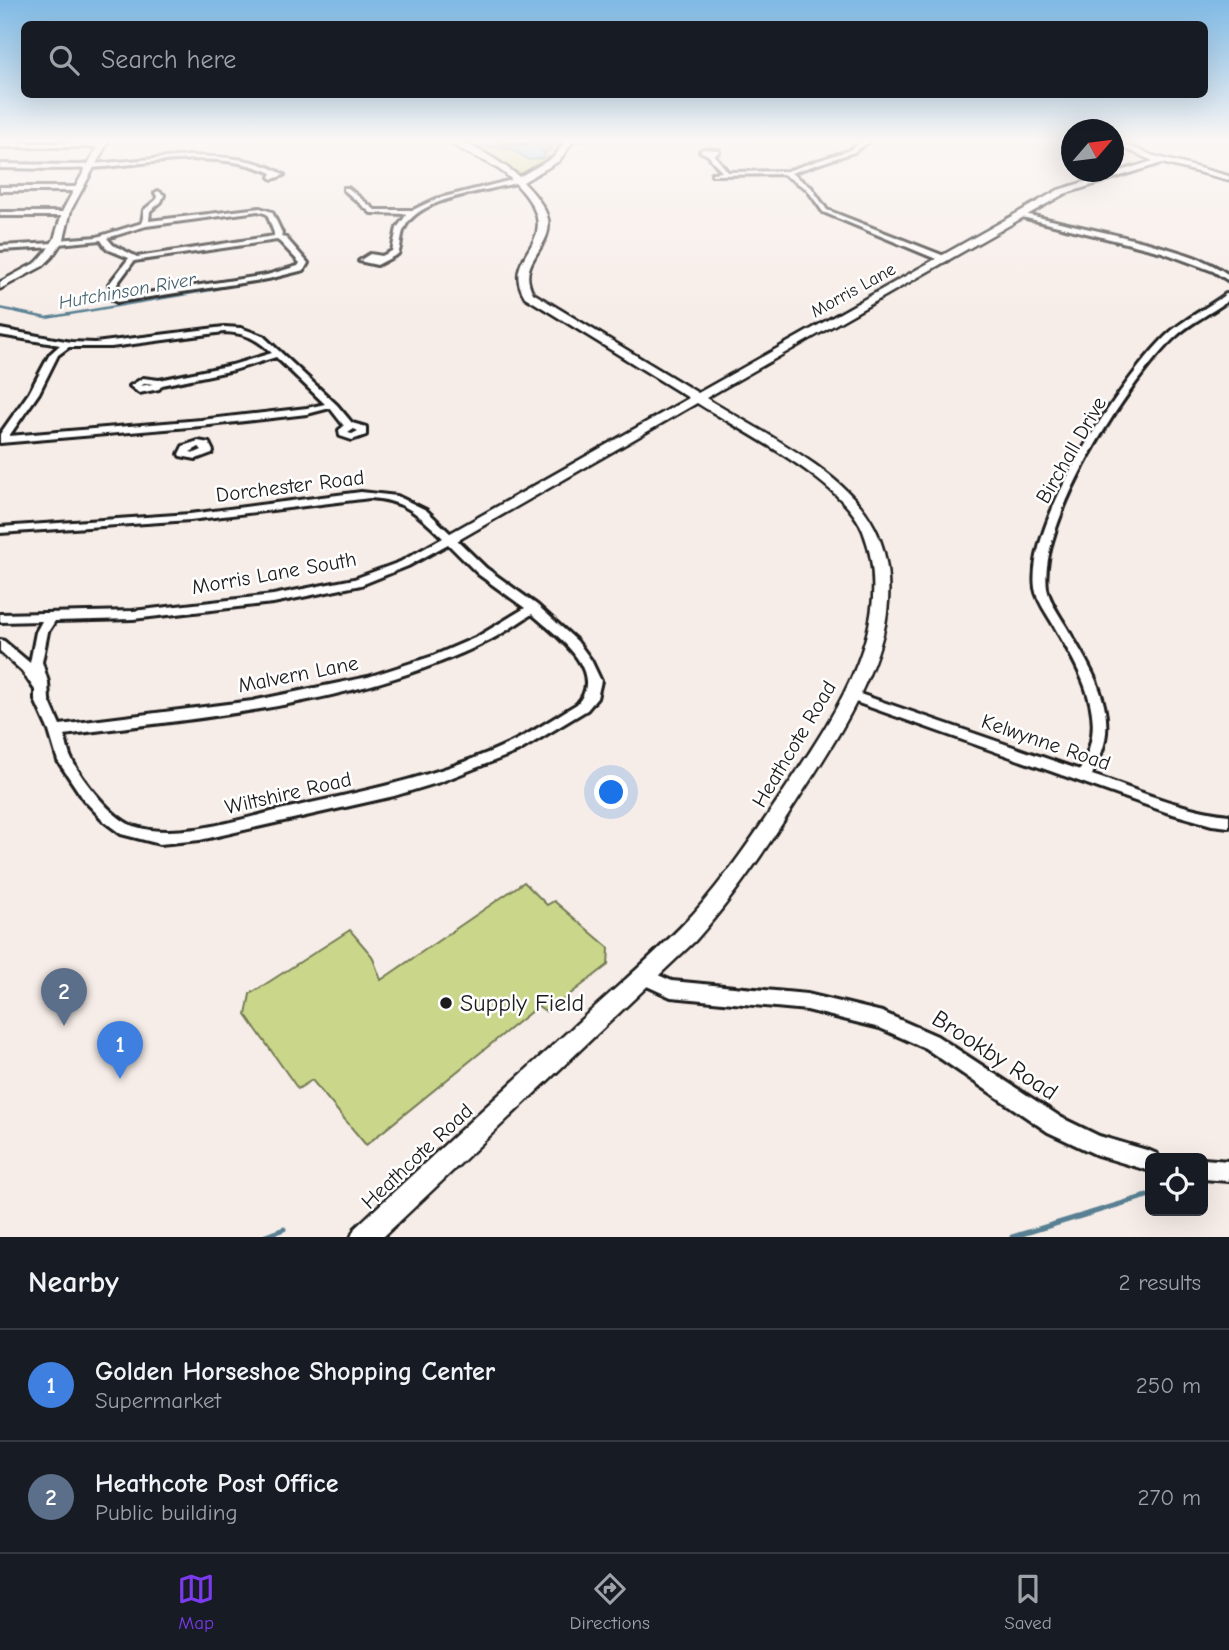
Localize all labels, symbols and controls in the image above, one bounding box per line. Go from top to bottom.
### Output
search box [21,21,1208,98]
icon: search [45,41,83,79]
text: Search here [101,45,236,75]
north arrow [1061,119,1124,182]
street label: Morris Lane [807,259,899,322]
water label: Hutchinson River [57,268,199,314]
street label: Birchall Drive [1031,392,1111,508]
street label: Dorchester Road [214,465,366,507]
street label: Morris Lane South [190,547,358,599]
street label: Malvern Lane [236,651,360,697]
street label: Heathcote Road [747,676,841,812]
street label: Kelwynne Road [978,709,1114,775]
street label: Wiltshire Road [222,767,354,819]
your location [594,775,628,809]
pin: 2 [41,968,87,1026]
place label: Supply Field [460,989,584,1017]
marker: Supply Field [438,995,454,1011]
street label: Brookby Road [927,1004,1063,1106]
pin: 1 [97,1021,143,1079]
street label: Heathcote Road [356,1098,478,1214]
map controls [1145,1153,1208,1216]
button: locate [1145,1153,1208,1216]
text: Nearby [28,1265,119,1300]
text: 2 results [1119,1269,1201,1296]
text: Golden Horseshoe Shopping Center [95,1357,495,1387]
text: 1 [46,1372,56,1399]
text: 250 m [1136,1372,1201,1399]
text: Supermarket [95,1387,221,1414]
text: Heathcote Post Office [95,1469,339,1499]
text: 2 [45,1484,57,1511]
text: 270 m [1137,1484,1201,1511]
text: Public building [95,1499,238,1526]
tab: Map [177,1570,215,1634]
tab: Directions [570,1570,650,1634]
tab: Saved [1004,1570,1052,1634]

